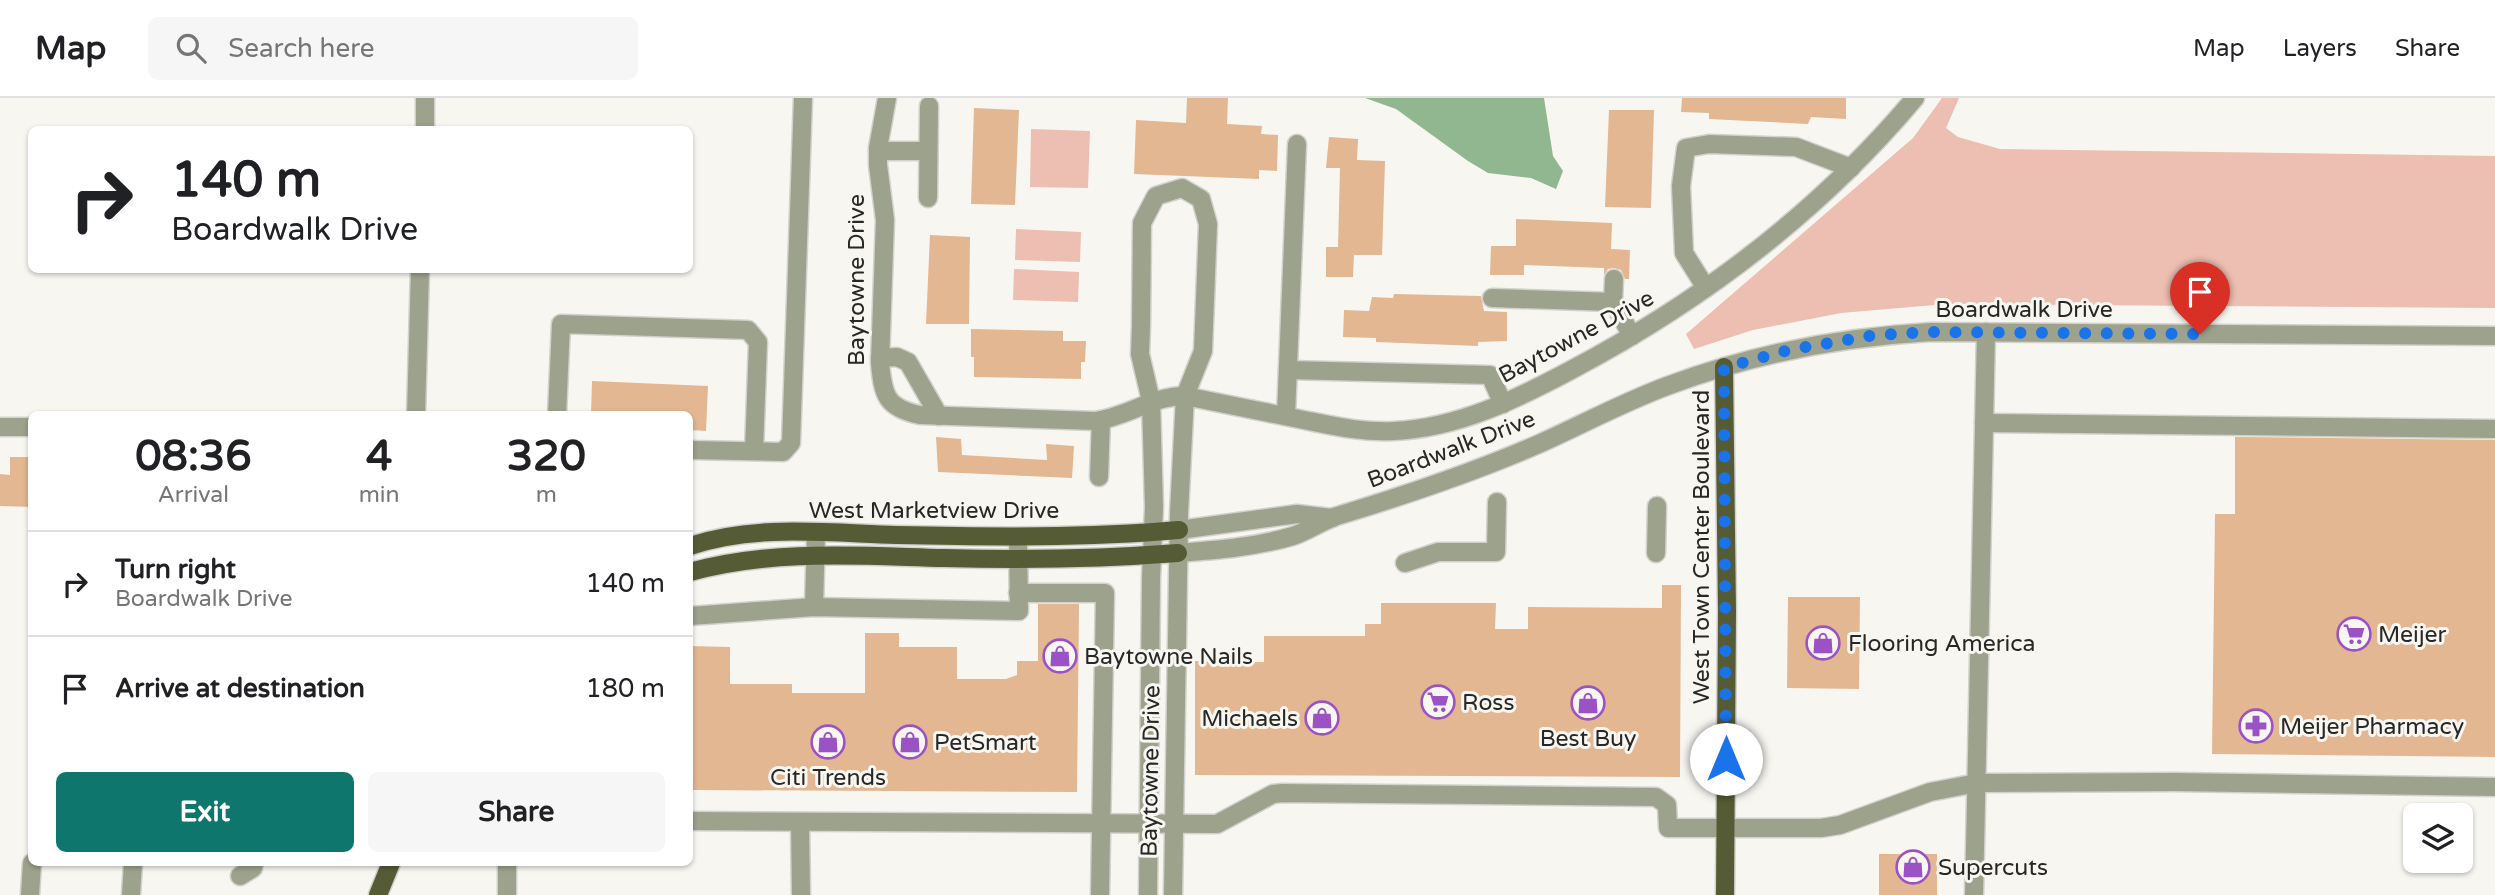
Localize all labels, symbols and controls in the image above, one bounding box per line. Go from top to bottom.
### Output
search box [148,17,638,80]
text: Map [35,29,106,68]
icon: search [172,29,210,67]
text: Search here [228,33,374,64]
text: Map [2193,34,2245,63]
text: Layers [2283,34,2357,63]
text: Share [2395,34,2460,63]
text: 140 m [171,151,321,210]
icon: right [56,154,147,245]
street label: Baytowne Drive [843,194,871,366]
text: Boardwalk Drive [171,211,418,249]
pin [2170,262,2230,334]
icon: arrive [2181,273,2219,311]
street label: Baytowne Drive [1494,284,1659,390]
street label: Boardwalk Drive [1935,296,2113,324]
street label: West Town Center Boulevard [1688,390,1716,704]
street label: Boardwalk Drive [1363,405,1539,495]
text: 08:36 [135,431,252,482]
text: 4 [366,431,392,482]
text: 320 [507,431,586,482]
text: Arrival [158,481,229,509]
text: min [359,481,400,509]
text: m [536,481,557,509]
street label: West Marketview Drive [809,497,1059,525]
text: Turn right [115,554,236,585]
icon: right [56,565,94,603]
text: 140 m [585,568,665,599]
text: Boardwalk Drive [115,585,293,613]
supermarket icon: Meijer [2335,615,2373,653]
place label: Meijer [2378,621,2447,649]
shop icon: Flooring America [1804,624,1842,662]
place label: Flooring America [1848,630,2035,658]
shop icon: Baytowne Nails [1041,637,1079,675]
place label: Baytowne Nails [1084,643,1253,671]
icon: arrive [56,670,94,708]
text: Arrive at destination [115,673,365,704]
text: 180 m [585,673,665,704]
supermarket icon: Ross [1419,683,1457,721]
shop icon: Best Buy [1569,684,1607,722]
street label: Baytowne Drive [1136,685,1166,857]
place label: Ross [1462,689,1514,717]
shop icon: Michaels [1303,699,1341,737]
place label: Michaels [1201,705,1298,733]
pharmacy icon: Meijer Pharmacy [2237,707,2275,745]
place label: Meijer Pharmacy [2280,713,2464,741]
position arrow [1689,722,1763,796]
shop icon: Citi Trends [809,723,847,761]
shop icon: PetSmart [891,723,929,761]
place label: Best Buy [1540,725,1636,753]
place label: PetSmart [934,729,1037,757]
place label: Citi Trends [770,764,886,792]
button: Exit [56,772,354,852]
button: Share [368,772,665,852]
map controls [2403,803,2473,873]
button: layers [2403,803,2473,873]
shop icon: Supercuts [1894,848,1932,886]
place label: Supercuts [1938,854,2048,882]

